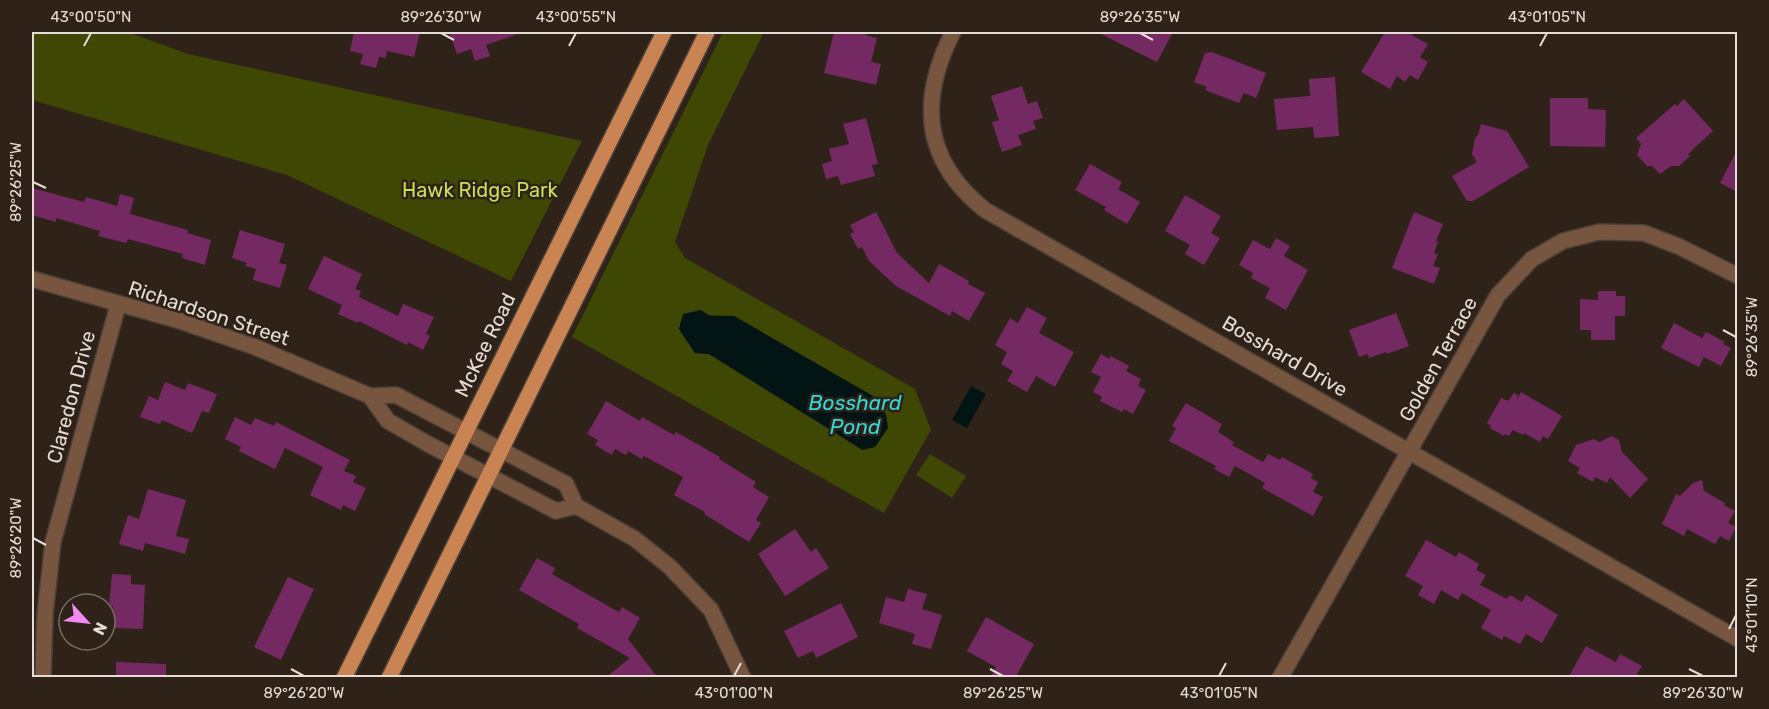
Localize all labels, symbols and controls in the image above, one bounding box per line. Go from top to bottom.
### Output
text: 43°00'50"N [51,8,131,26]
text: 89°26'30"W [401,8,482,26]
text: 43°00'55"N [536,8,616,26]
text: 89°26'35"W [1100,8,1180,26]
text: 43°01'05"N [1508,8,1586,26]
text: 89°26'25"W [7,142,25,222]
park label: Hawk Ridge Park [402,178,559,202]
street label: Richardson Street [125,276,293,350]
street label: McKee Road [449,289,521,401]
street label: Golden Terrace [1394,292,1482,426]
text: 89°26'35"W [1743,297,1761,377]
street label: Bosshard Drive [1218,310,1352,402]
street label: Claredon Drive [42,328,100,466]
water label: Bosshard Pond [809,390,902,439]
text: 89°26'20"W [7,498,25,578]
text: 43°01'10"N [1743,577,1761,653]
north arrow [57,592,117,652]
text: N [89,619,111,638]
text: 89°26'20"W [264,684,344,702]
text: 43°01'00"N [695,684,773,702]
text: 89°26'25"W [963,684,1043,702]
text: 43°01'05"N [1180,684,1258,702]
text: 89°26'30"W [1663,684,1744,702]

